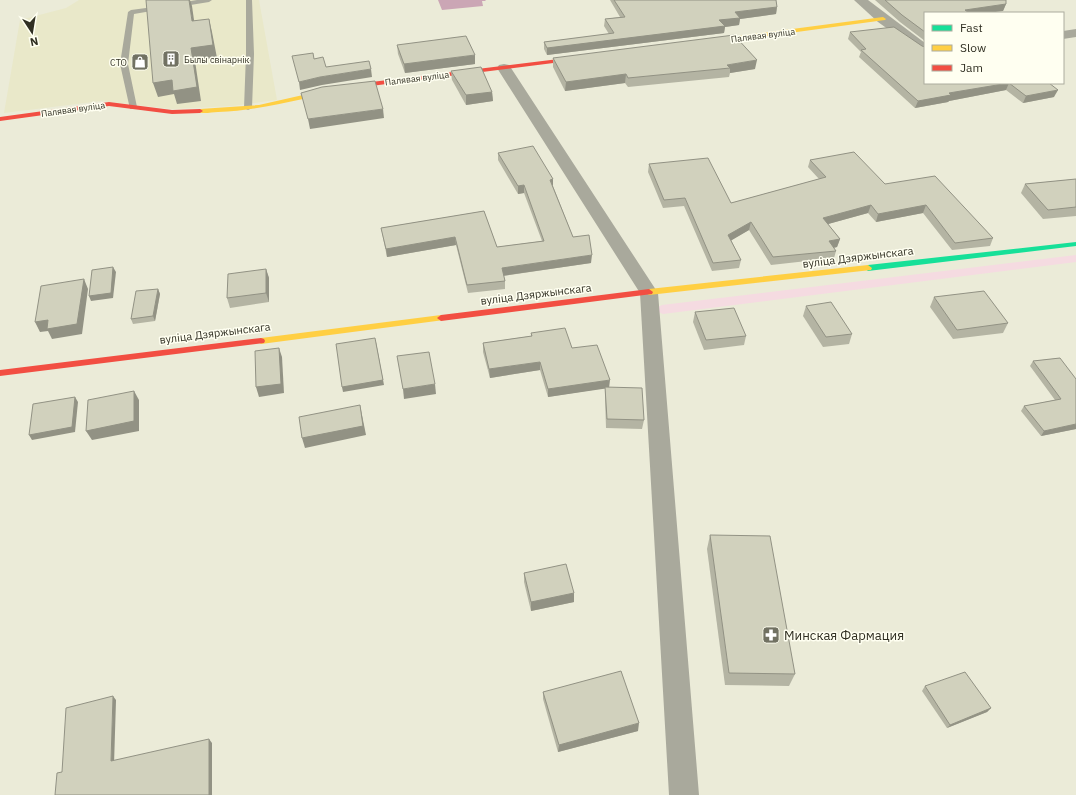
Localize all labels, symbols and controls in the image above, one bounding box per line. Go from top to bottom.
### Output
north arrow [12,12,52,52]
legend [924,12,1064,84]
text: Fast [960,20,983,35]
street label: Палявая вуліца [730,26,796,44]
text: N [29,34,39,49]
text: Slow [960,40,986,55]
building icon: Былы свінарнік [161,49,181,69]
shop icon: СТО [130,52,150,72]
place label: Былы свінарнік [184,54,250,65]
place label: СТО [110,57,127,68]
text: Jam [960,60,983,75]
street label: Палявая вуліца [384,69,450,87]
street label: Палявая вуліца [40,99,106,119]
street label: вуліца Дзяржынскага [802,243,914,271]
street label: вуліца Дзяржынскага [480,280,592,308]
street label: вуліца Дзяржынскага [159,319,271,347]
pharmacy icon: Минская Фармация [761,625,781,645]
place label: Минская Фармация [784,627,904,644]

